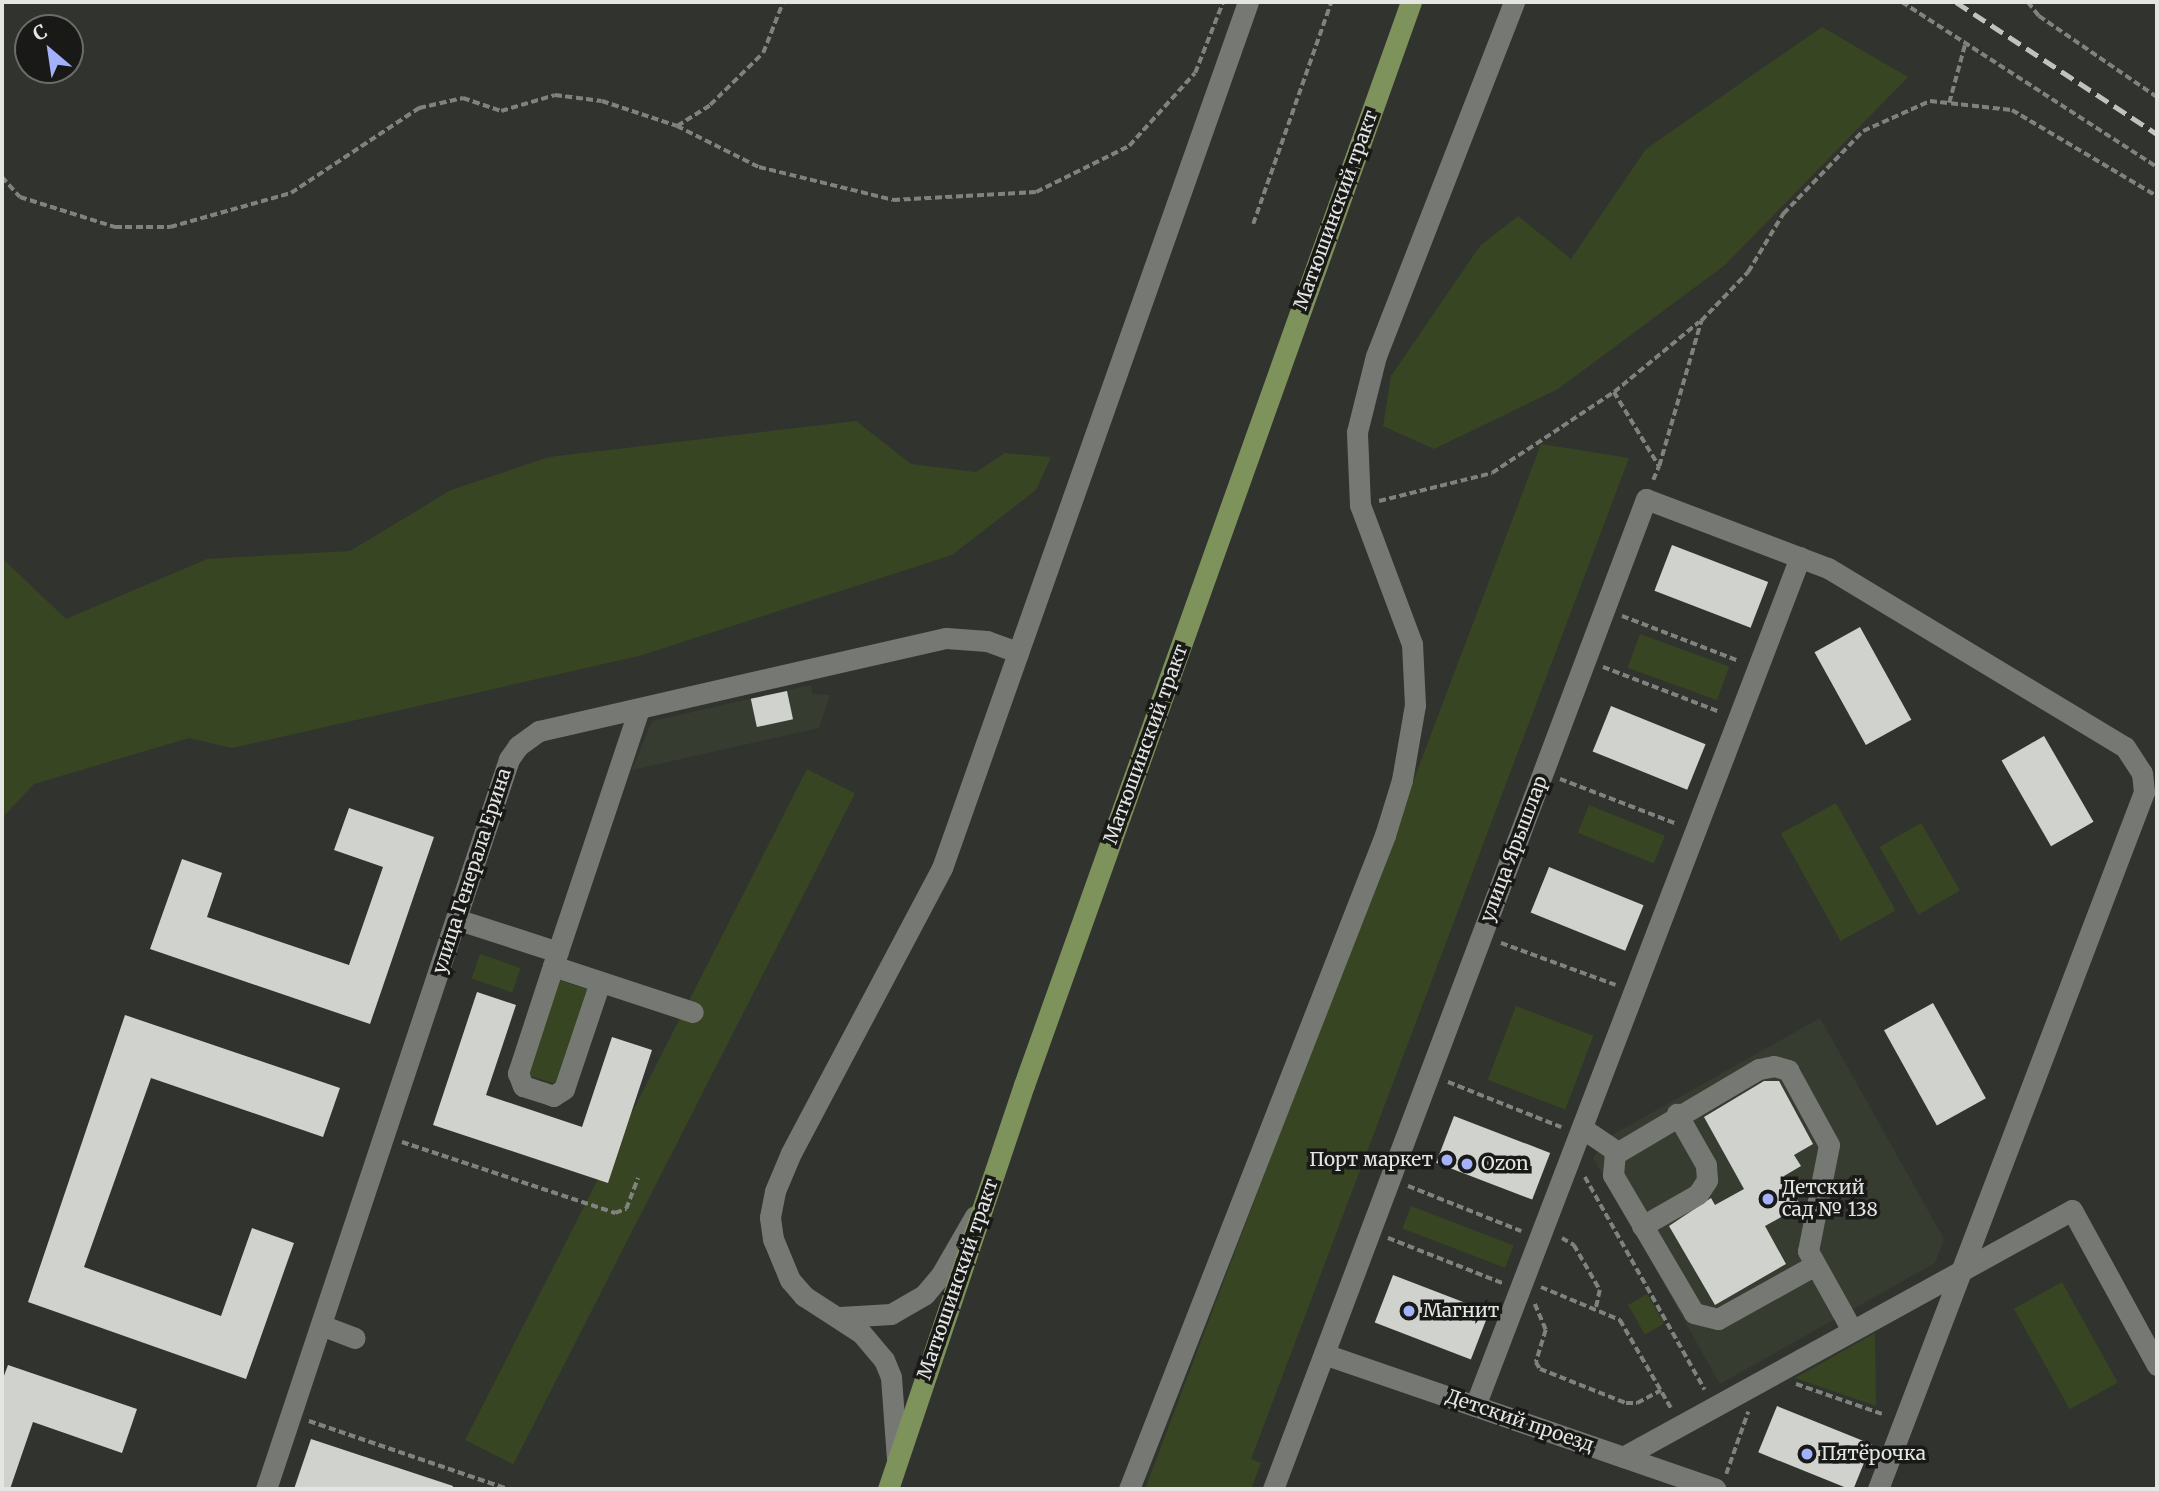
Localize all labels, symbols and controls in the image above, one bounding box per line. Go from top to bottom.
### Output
north arrow [14,14,84,84]
text: С [28,19,51,46]
street label: Матюшинский тракт [1289,107,1383,313]
street label: Матюшинский тракт [1099,641,1193,847]
street label: улица Генерала Ерина [428,765,516,977]
street label: улица Ярышлар [1476,773,1552,925]
place label: Порт маркет [1309,1149,1433,1171]
marker: Порт маркет [1439,1152,1455,1168]
place label: Ozon [1481,1153,1529,1175]
marker: Ozon [1459,1156,1475,1172]
street label: Матюшинский тракт [913,1176,1003,1382]
place label: Детский сад № 138 [1782,1177,1878,1221]
marker: Детский сад № 138 [1760,1191,1776,1207]
place label: Магнит [1423,1300,1499,1322]
marker: Магнит [1401,1303,1417,1319]
street label: Детский проезд [1443,1385,1597,1457]
place label: Пятёрочка [1821,1443,1926,1465]
marker: Пятёрочка [1799,1446,1815,1462]

